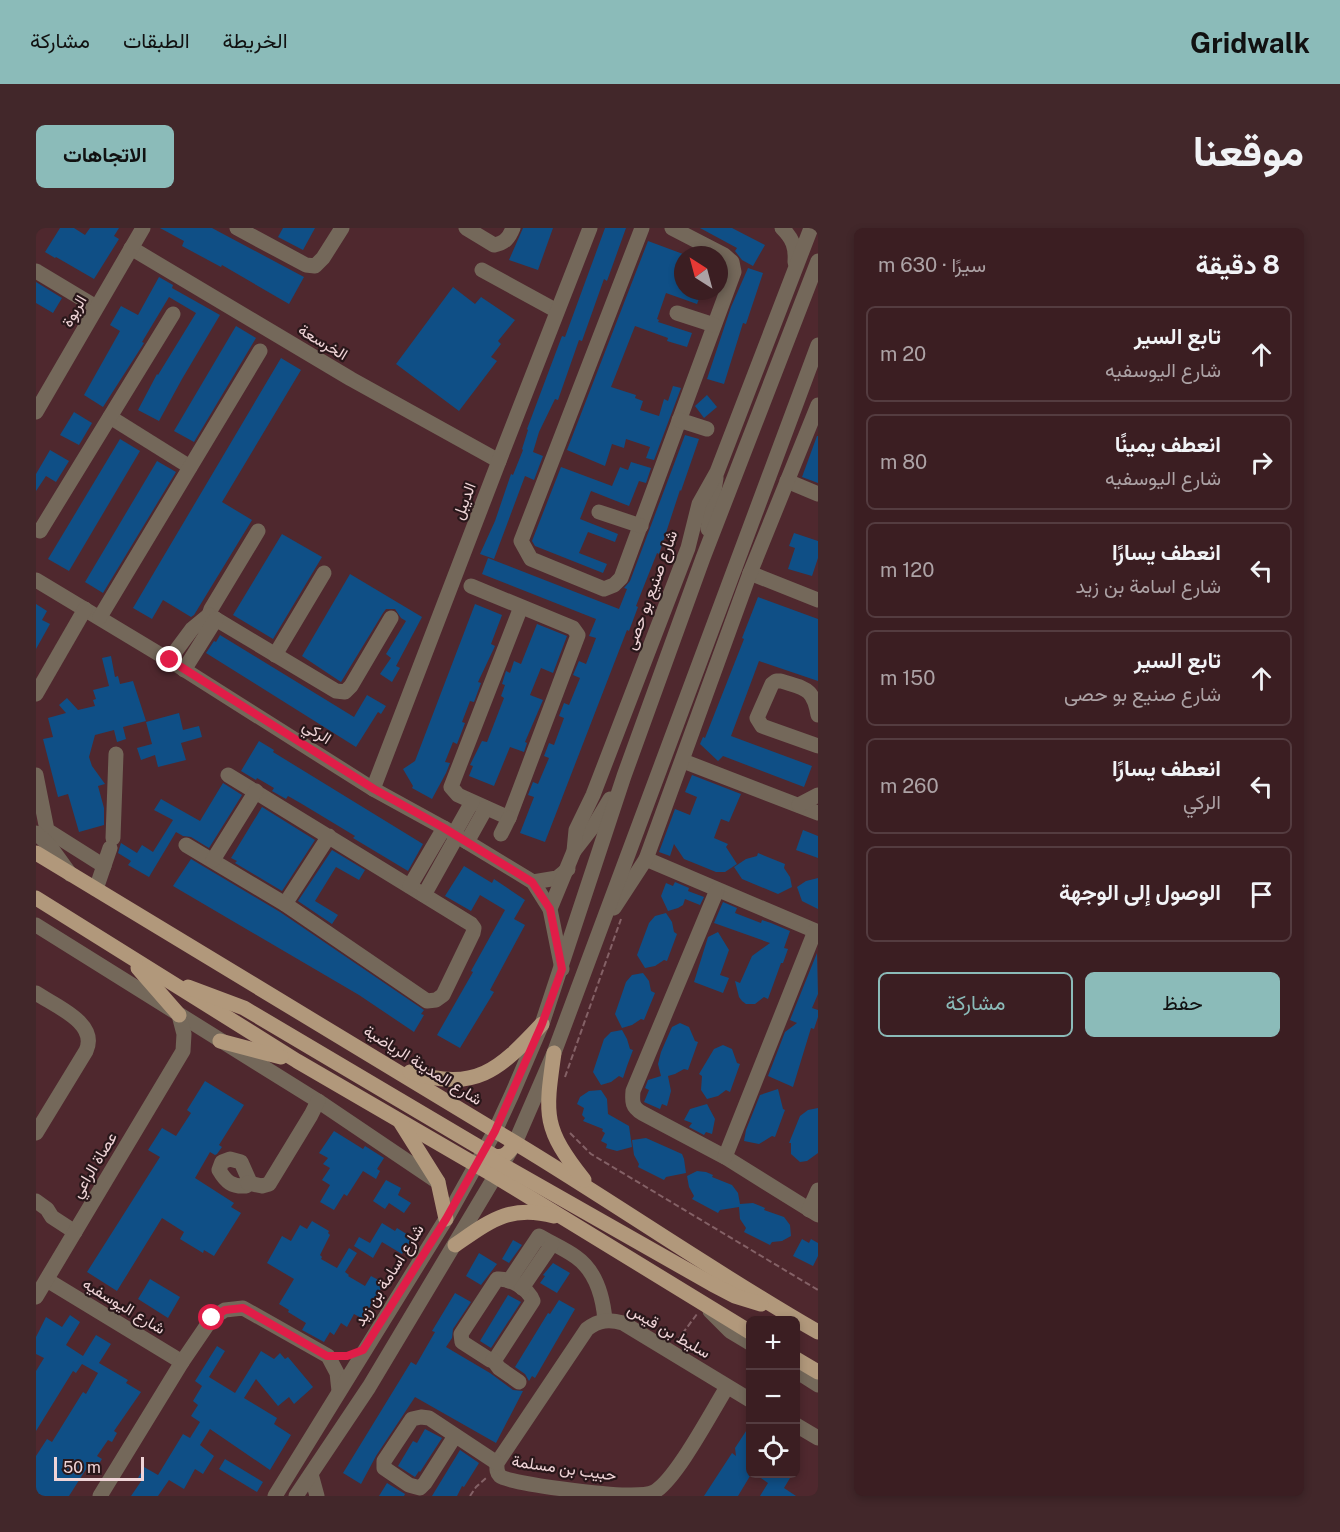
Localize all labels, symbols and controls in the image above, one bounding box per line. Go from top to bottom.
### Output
text: Gridwalk [1190,26,1310,59]
text: مشاركة [30,28,90,53]
text: الطبقات [123,28,190,53]
text: الخريطة [223,28,288,53]
button: الاتجاهات [36,125,174,188]
text: موقعنا [1193,126,1304,175]
north arrow [674,246,728,300]
text: 8 دقيقة [1195,249,1280,280]
text: سيرًا · 630 m [878,253,986,277]
street label: الربوة [57,292,91,331]
street label: الخرسعة [294,320,351,365]
text: تابع السير [1134,323,1221,349]
icon: ahead [1245,338,1278,371]
text: 20 m [880,342,926,366]
text: شارع اليوسفيه [1105,358,1221,382]
text: انعطف يمينًا [1115,431,1221,457]
icon: right [1245,446,1278,479]
text: 80 m [880,450,927,474]
text: شارع اليوسفيه [1105,466,1221,490]
street label: الديبل [448,480,481,523]
street label: شارع صنيع بو حصى [621,528,683,653]
text: انعطف يسارًا [1112,539,1221,565]
icon: left [1245,554,1278,587]
text: 120 m [880,558,935,582]
text: شارع اسامة بن زيد [1075,574,1221,598]
route end [156,646,182,672]
text: تابع السير [1134,647,1221,673]
icon: ahead [1245,662,1278,695]
text: 150 m [880,666,935,690]
text: شارع صنيع بو حصى [1064,682,1221,706]
street label: الركي [297,716,335,752]
text: انعطف يسارًا [1112,755,1221,781]
icon: left [1245,770,1278,803]
text: 260 m [880,774,939,798]
text: الركي [1183,790,1221,814]
icon: arrive [1245,878,1278,911]
text: الوصول إلى الوجهة [1059,879,1221,905]
button: مشاركة [878,972,1073,1037]
button: حفظ [1085,972,1280,1037]
street label: شارع المدينة الرياضية [359,1021,486,1111]
street label: عصاة الراعي [67,1129,124,1203]
street label: شارع اسامة بن زيد [350,1221,430,1330]
street label: شارع اليوسفيه [78,1274,169,1340]
street label: سليط بن قيس [624,1300,714,1363]
route start [198,1304,224,1330]
map controls [746,1316,800,1478]
button: + [746,1316,800,1370]
button: − [746,1370,800,1424]
button: locate [746,1424,800,1478]
street label: حبيب بن مسلمة [510,1451,618,1486]
scale bar [54,1454,144,1482]
text: 50 m [63,1458,101,1477]

